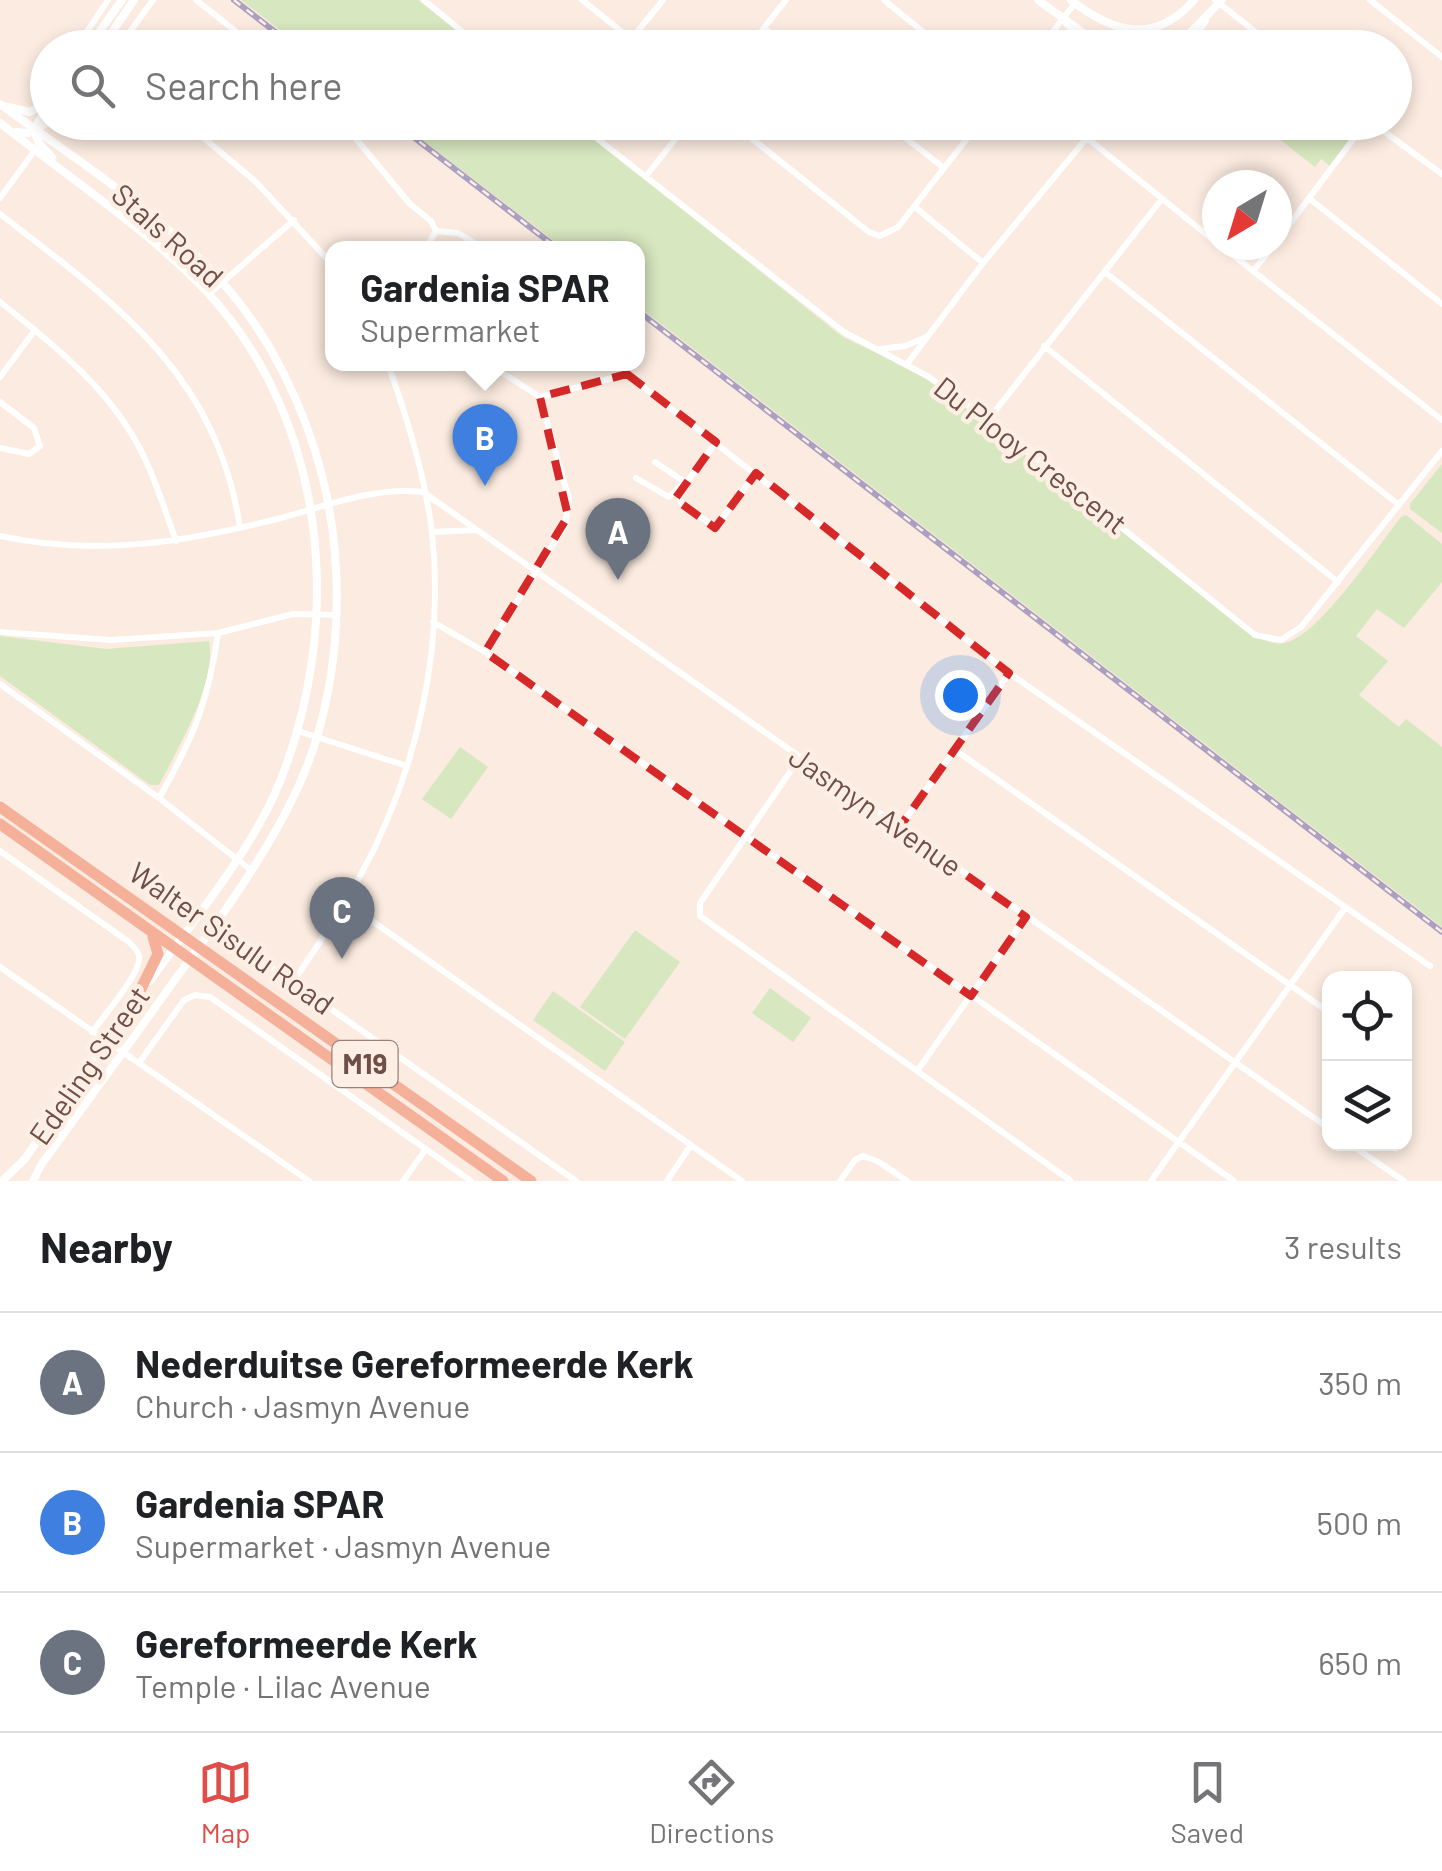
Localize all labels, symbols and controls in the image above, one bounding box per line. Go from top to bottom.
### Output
search box [30,30,1412,140]
icon: search [65,58,120,113]
text: Search here [145,62,343,108]
north arrow [1202,170,1292,260]
street label: Stals Road [105,175,231,294]
popup [325,241,645,371]
text: Gardenia SPAR [360,264,610,310]
text: Supermarket [360,310,541,348]
street label: Du Plooy Crescent [928,368,1135,541]
pin: B [452,404,518,486]
pin: A [586,498,650,580]
your location [935,670,986,721]
street label: Jasmyn Avenue [783,737,970,883]
street label: Walter Sisulu Road [123,853,341,1021]
pin: C [310,876,374,959]
map controls [1322,971,1412,1151]
button: locate [1322,971,1412,1061]
street label: Edeling Street [21,979,156,1151]
road number: M19 [332,1041,398,1087]
button: layers [1322,1061,1412,1151]
text: Nearby [40,1221,173,1271]
text: 3 results [1284,1227,1402,1265]
text: Nederduitse Gereformeerde Kerk [135,1340,694,1386]
text: A [62,1363,83,1401]
text: 350 m [1318,1363,1402,1401]
text: Church · Jasmyn Avenue [135,1386,470,1424]
text: Gardenia SPAR [135,1480,385,1526]
text: B [63,1503,82,1541]
text: 500 m [1317,1503,1402,1541]
text: Supermarket · Jasmyn Avenue [135,1526,551,1564]
text: Gereformeerde Kerk [135,1620,478,1666]
text: C [63,1643,82,1681]
text: 650 m [1318,1643,1402,1681]
text: Temple · Lilac Avenue [135,1666,431,1704]
tab: Map [198,1755,253,1849]
tab: Directions [649,1755,774,1849]
tab: Saved [1170,1755,1244,1849]

